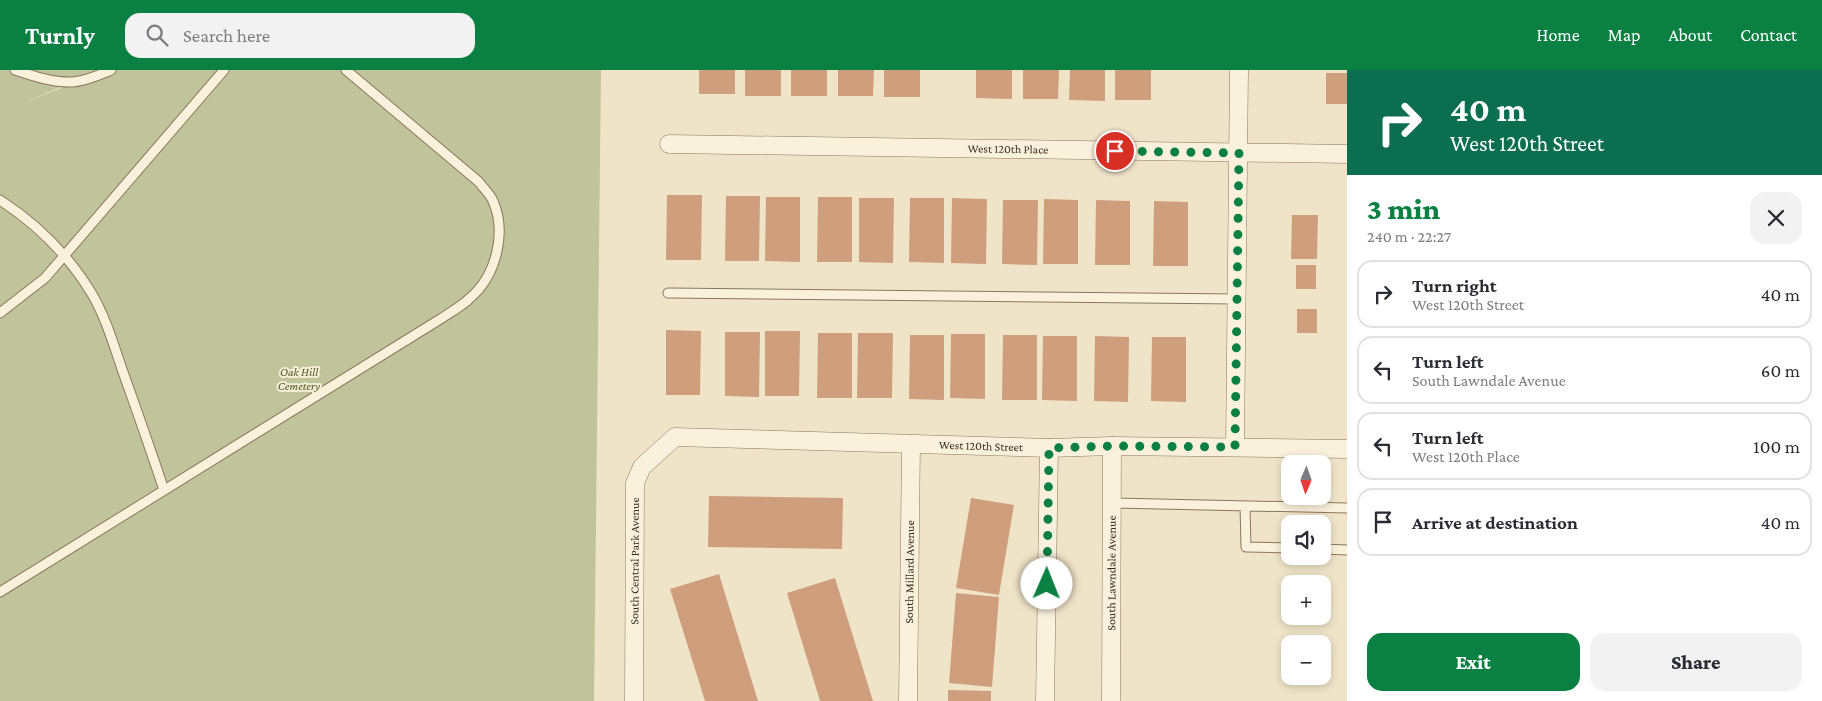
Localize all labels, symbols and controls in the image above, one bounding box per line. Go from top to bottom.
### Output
search box [125,13,475,58]
icon: search [143,21,171,49]
text: Turnly [25,22,95,49]
text: Search here [183,25,270,46]
text: Home [1537,25,1580,45]
text: Map [1608,25,1640,45]
text: About [1668,25,1712,45]
text: Contact [1740,25,1797,45]
icon: right [1367,90,1432,155]
text: 40 m [1450,90,1527,129]
pin [1094,130,1136,172]
text: West 120th Street [1450,131,1604,156]
icon: arrive [1101,137,1129,165]
street label: West 120th Place [967,141,1049,157]
text: 3 min [1367,192,1440,225]
button: close [1750,192,1802,244]
text: 240 m · 22:27 [1367,228,1451,245]
text: Turn right [1412,275,1497,296]
icon: right [1369,280,1397,308]
text: 40 m [1761,284,1800,305]
text: West 120th Street [1412,296,1524,313]
text: Turn left [1412,351,1484,372]
icon: left [1369,356,1397,384]
text: 60 m [1761,360,1800,381]
park label: Oak Hill Cemetery [278,365,320,393]
text: South Lawndale Avenue [1412,372,1566,389]
text: Turn left [1412,427,1484,448]
icon: left [1369,432,1397,460]
text: 100 m [1753,436,1800,457]
street label: West 120th Street [939,438,1024,454]
text: West 120th Place [1412,448,1520,465]
north arrow [1281,455,1331,505]
map controls [1281,455,1331,685]
street label: South Central Park Avenue [627,497,642,625]
icon: arrive [1369,508,1397,536]
text: Arrive at destination [1412,512,1578,533]
text: 40 m [1761,512,1800,533]
street label: South Lawndale Avenue [1104,515,1119,631]
button: sound [1281,515,1331,565]
street label: South Millard Avenue [902,520,917,624]
position arrow [1020,557,1072,609]
button: + [1281,575,1331,625]
button: Exit [1367,633,1580,691]
button: Share [1590,633,1802,691]
button: − [1281,635,1331,685]

